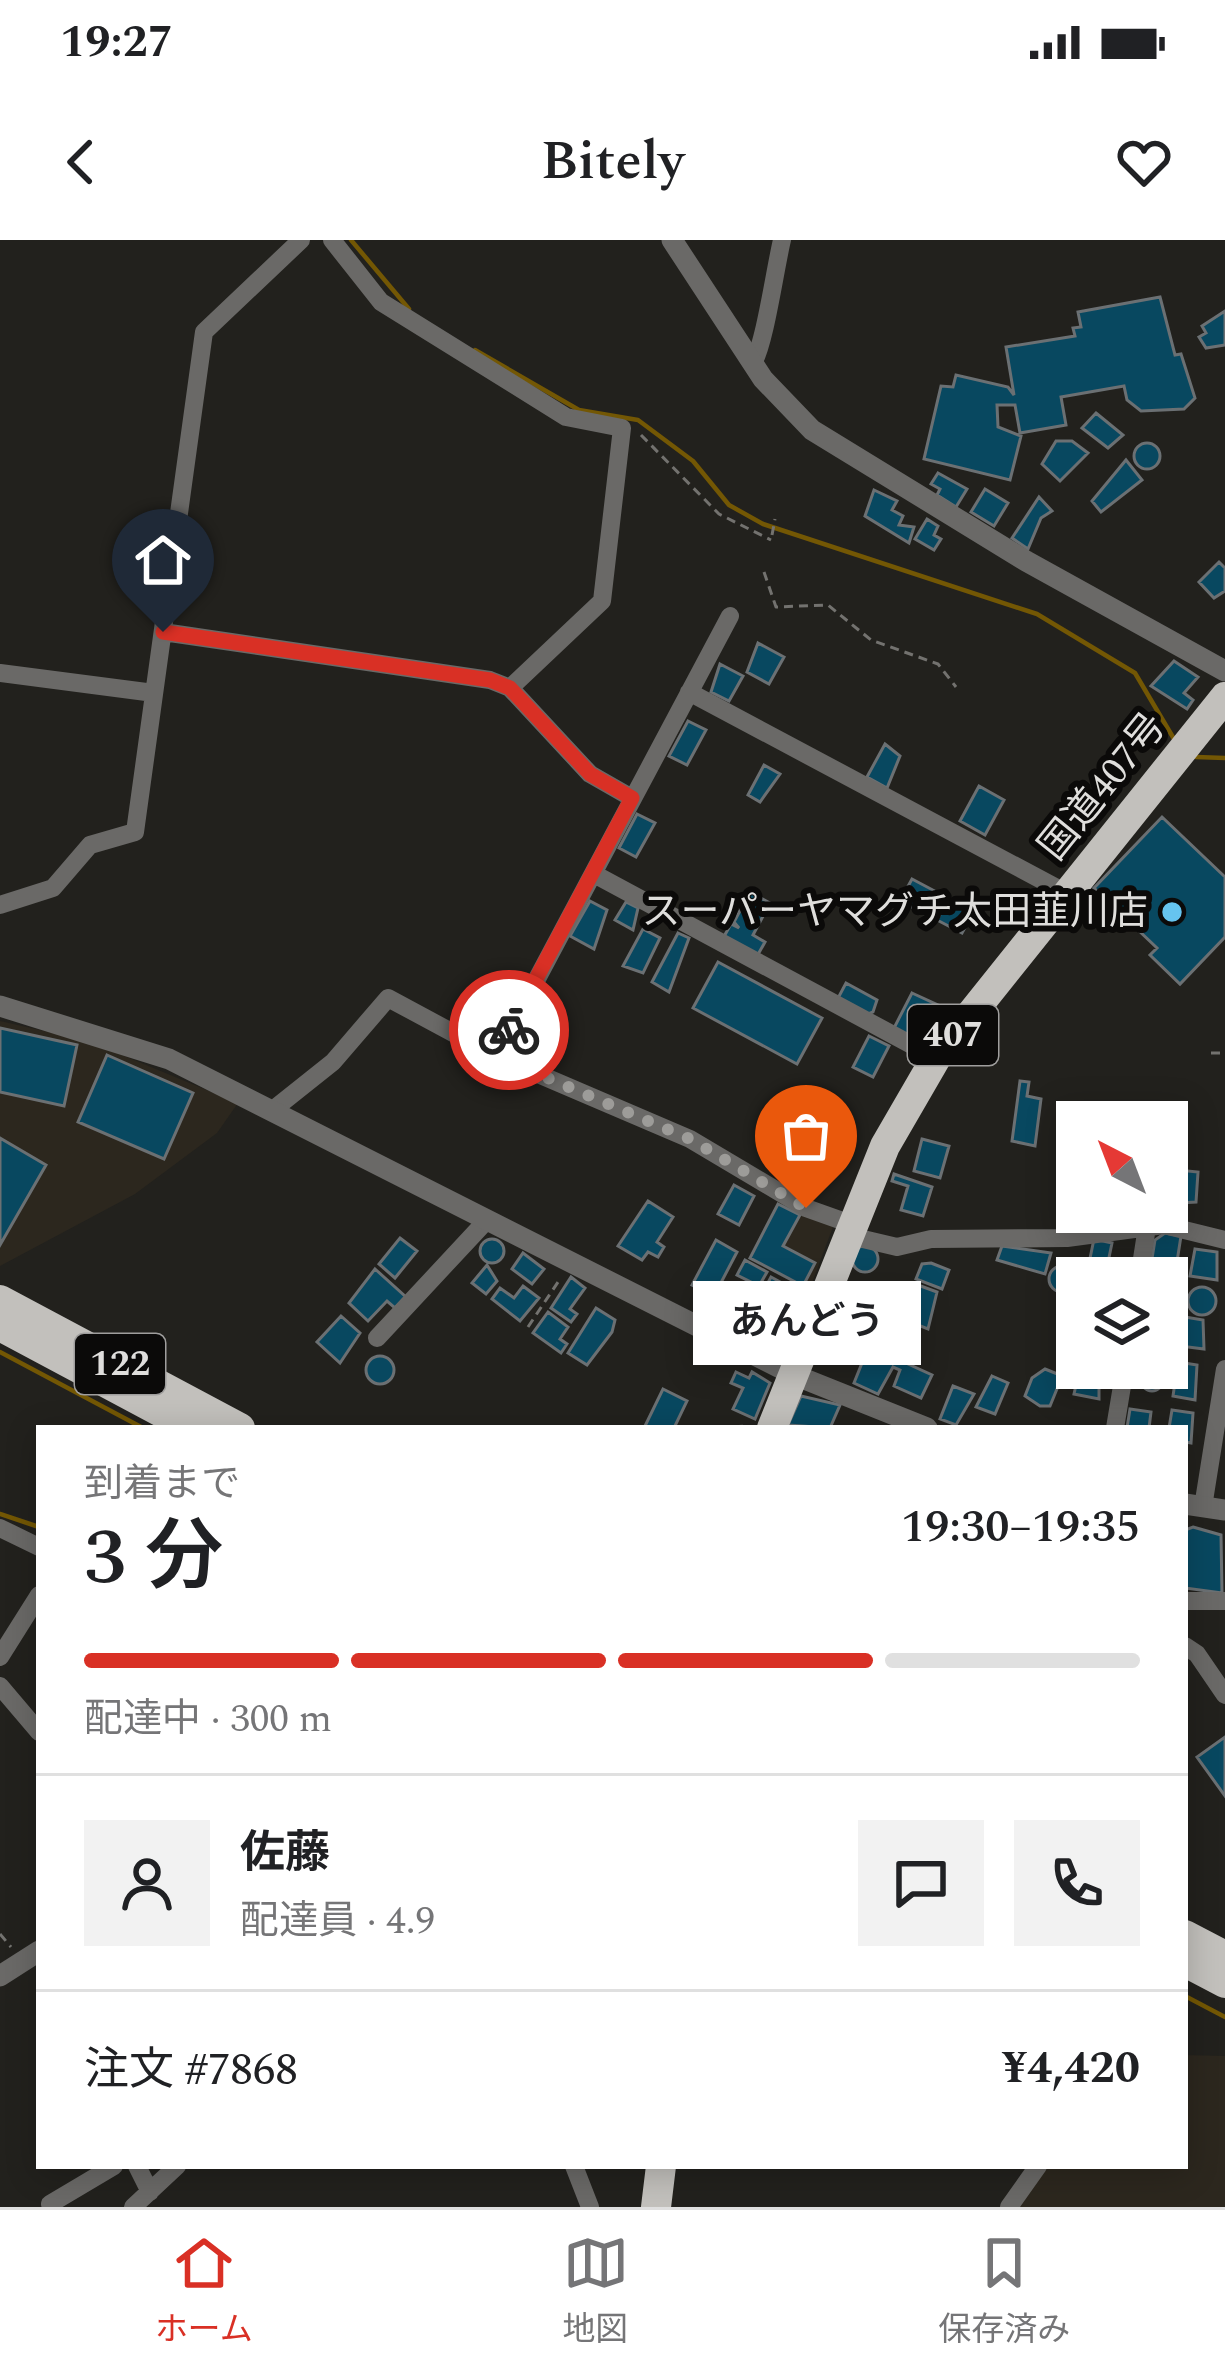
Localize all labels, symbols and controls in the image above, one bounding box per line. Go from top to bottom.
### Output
text: 19:27 [60,8,173,77]
text: Bitely [541,121,684,203]
icon: back [48,129,114,195]
icon: heart [1111,129,1177,195]
pin [112,509,214,632]
icon: home [130,527,196,593]
street label: 国道407号 [1025,700,1181,874]
place label: スーパーヤマグチ太田韮川店 [641,883,1148,942]
marker: スーパーヤマグチ太田韮川店 [1159,899,1185,925]
courier [449,970,569,1090]
icon: bike [476,997,542,1063]
road number: 407 [908,1005,998,1065]
pin [755,1085,857,1208]
north arrow [1056,1101,1188,1233]
map controls [1056,1101,1188,1389]
icon: bag [773,1103,839,1169]
button: layers [1056,1257,1188,1389]
callout: あんどう [692,1280,920,1364]
text: あんどう [730,1293,884,1352]
road number: 122 [75,1334,165,1394]
text: 到着まで [84,1455,240,1514]
text: 19:30–19:35 [901,1493,1140,1562]
text: 3 分 [84,1499,223,1618]
text: 配達中 · 300 m [84,1690,332,1749]
text: 佐藤 [240,1819,330,1888]
button: person [84,1820,210,1946]
button: chat [858,1820,984,1946]
button: phone [1014,1820,1140,1946]
text: 配達員 · 4.9 [240,1892,435,1951]
text: ¥4,420 [1002,2034,1140,2103]
text: 注文 #7868 [84,2036,298,2105]
tab: ホーム [155,2230,253,2355]
tab: 地図 [563,2230,629,2355]
tab: 保存済み [938,2230,1070,2355]

